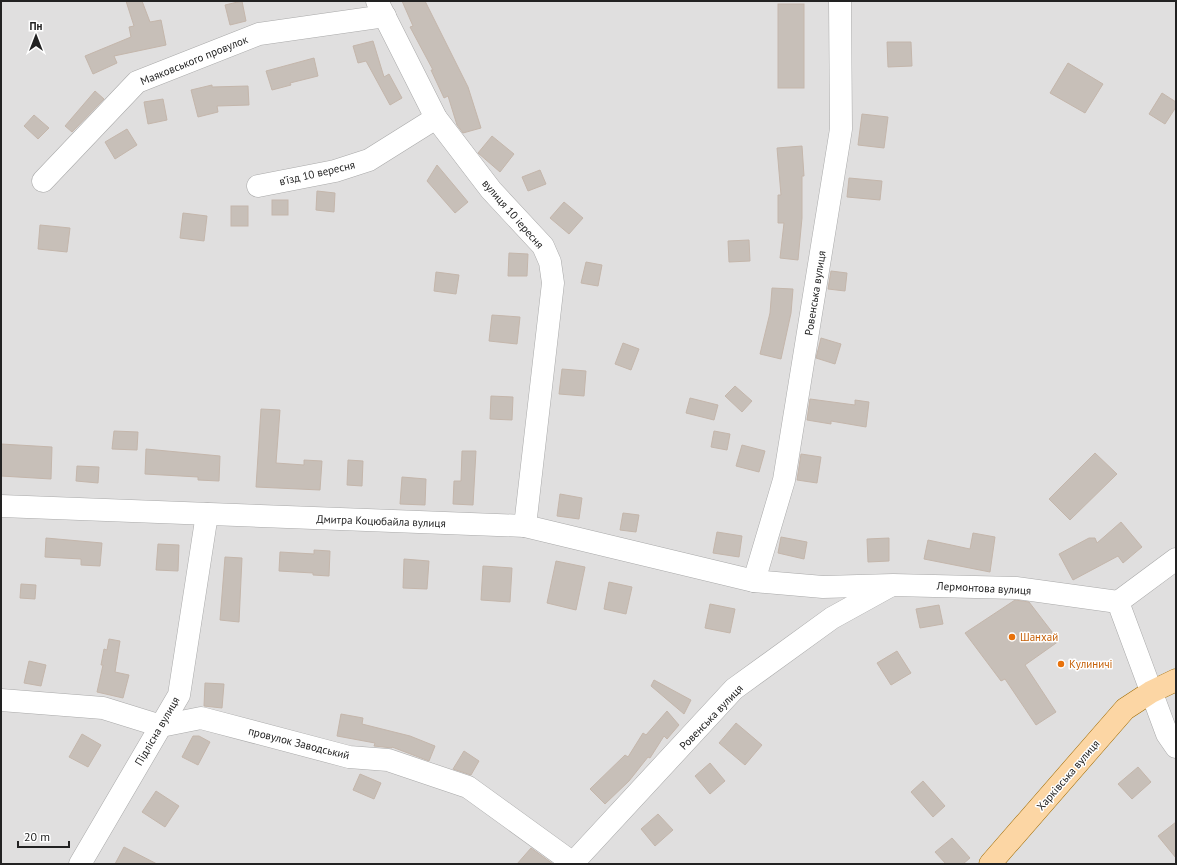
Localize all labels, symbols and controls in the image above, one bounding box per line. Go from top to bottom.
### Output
north arrow [16,16,56,56]
text: Пн [30,19,43,33]
street label: Маяковського провулок [138,32,250,88]
street label: в’їзд 10 вересня [278,157,356,189]
street label: вулиця 10 іересня [479,177,547,251]
street label: Ровенська вулиця [801,250,829,336]
street label: Дмитра Коцюбайла вулиця [316,512,446,530]
street label: Лермонтова вулиця [935,578,1032,597]
place label: Шанхай [1020,630,1058,644]
marker: Шанхай [1007,632,1017,642]
place label: Кулиничі [1069,657,1113,671]
marker: Кулиничі [1056,659,1066,669]
street label: Ровенська вулиця [676,681,746,753]
street label: Підлісна вулиця [132,694,182,768]
street label: провулок Заводський [247,724,351,762]
street label: Харківська вулиця [1034,737,1102,813]
scale bar [18,823,69,849]
text: 20 m [24,829,50,844]

